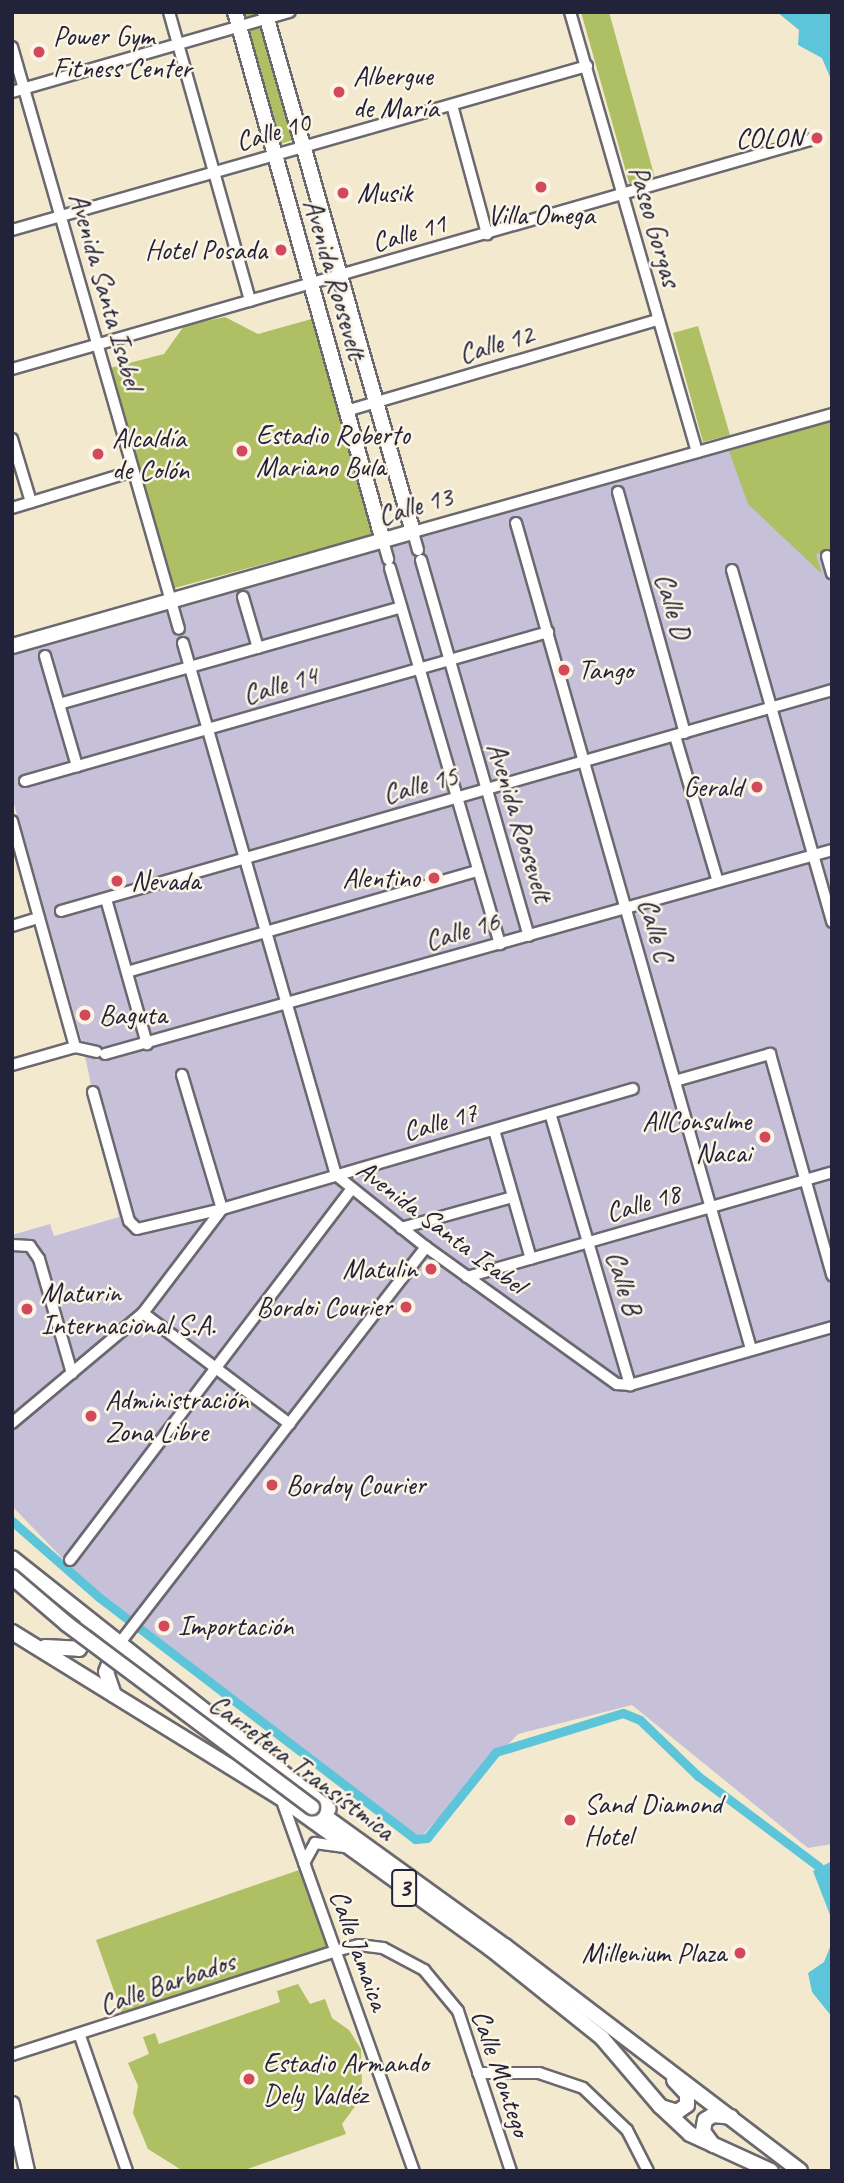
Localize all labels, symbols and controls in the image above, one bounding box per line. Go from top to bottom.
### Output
place label: Power Gym Fitness Center [53,19,191,85]
marker: Power Gym Fitness Center [31,44,47,60]
place label: Albergue de María [353,59,440,125]
marker: Albergue de María [331,84,347,100]
street label: Calle 10 [232,105,314,159]
place label: COLON [736,121,803,155]
marker: COLON [809,130,825,146]
street label: Paseo Gorgas [622,162,688,290]
place label: Musik [357,176,412,210]
marker: Villa Omega [533,179,549,195]
marker: Musik [335,185,351,201]
street label: Avenida Santa Isabel [62,189,150,393]
street label: Avenida Roosevelt [296,195,374,363]
place label: Villa Omega [488,198,594,232]
street label: Calle 11 [368,206,450,260]
place label: Hotel Posada [146,233,267,267]
marker: Hotel Posada [273,242,289,258]
street label: Calle 12 [455,317,537,371]
place label: Estadio Roberto Mariano Bula [256,418,410,484]
place label: Alcaldía de Colón [112,421,189,487]
marker: Estadio Roberto Mariano Bula [234,443,250,459]
marker: Alcaldía de Colón [90,446,106,462]
street label: Calle 13 [374,479,456,533]
street label: Calle D [648,569,698,643]
place label: Tango [578,653,633,687]
street label: Calle 14 [239,658,321,712]
marker: Tango [556,662,572,678]
street label: Avenida Roosevelt [480,738,560,906]
street label: Calle 15 [379,759,461,811]
place label: Gerald [683,770,743,804]
marker: Gerald [749,779,765,795]
place label: Alentino [343,861,420,895]
place label: Nevada [131,864,200,898]
marker: Alentino [426,870,442,886]
marker: Nevada [109,873,125,889]
street label: Calle C [631,895,681,965]
street label: Calle 16 [421,904,503,958]
place label: Baguta [99,998,167,1032]
marker: Baguta [77,1007,93,1023]
street label: Calle 17 [399,1095,481,1149]
place label: AllConsulme Nacai [642,1104,751,1170]
marker: AllConsulme Nacai [757,1129,773,1145]
street label: Avenida Santa Isabel [350,1152,532,1302]
street label: Calle 18 [602,1176,684,1230]
street label: Calle B [599,1247,649,1319]
place label: Matulin [342,1252,417,1286]
marker: Matulin [423,1261,439,1277]
place label: Maturin Internacional S.A. [41,1276,216,1342]
place label: Bordoi Courier [257,1290,392,1324]
marker: Bordoi Courier [398,1299,414,1315]
marker: Maturin Internacional S.A. [19,1301,35,1317]
place label: Administración Zona Libre [105,1383,248,1449]
marker: Administración Zona Libre [83,1408,99,1424]
place label: Bordoy Courier [286,1468,426,1502]
marker: Bordoy Courier [264,1477,280,1493]
place label: Importación [178,1609,293,1643]
marker: Importación [156,1618,172,1634]
street label: Carretera Transístmica [203,1686,401,1848]
place label: Sand Diamond Hotel [584,1787,722,1853]
marker: Sand Diamond Hotel [562,1812,578,1828]
road number: 3 [390,1866,418,1910]
street label: Calle Jamaica [322,1885,396,2015]
place label: Millenium Plaza [581,1936,726,1970]
street label: Calle Barbados [95,1944,239,2022]
marker: Millenium Plaza [732,1945,748,1961]
street label: Calle Montego [464,2005,538,2141]
place label: Estadio Armando Dely Valdéz [263,2046,428,2112]
marker: Estadio Armando Dely Valdéz [241,2071,257,2087]

